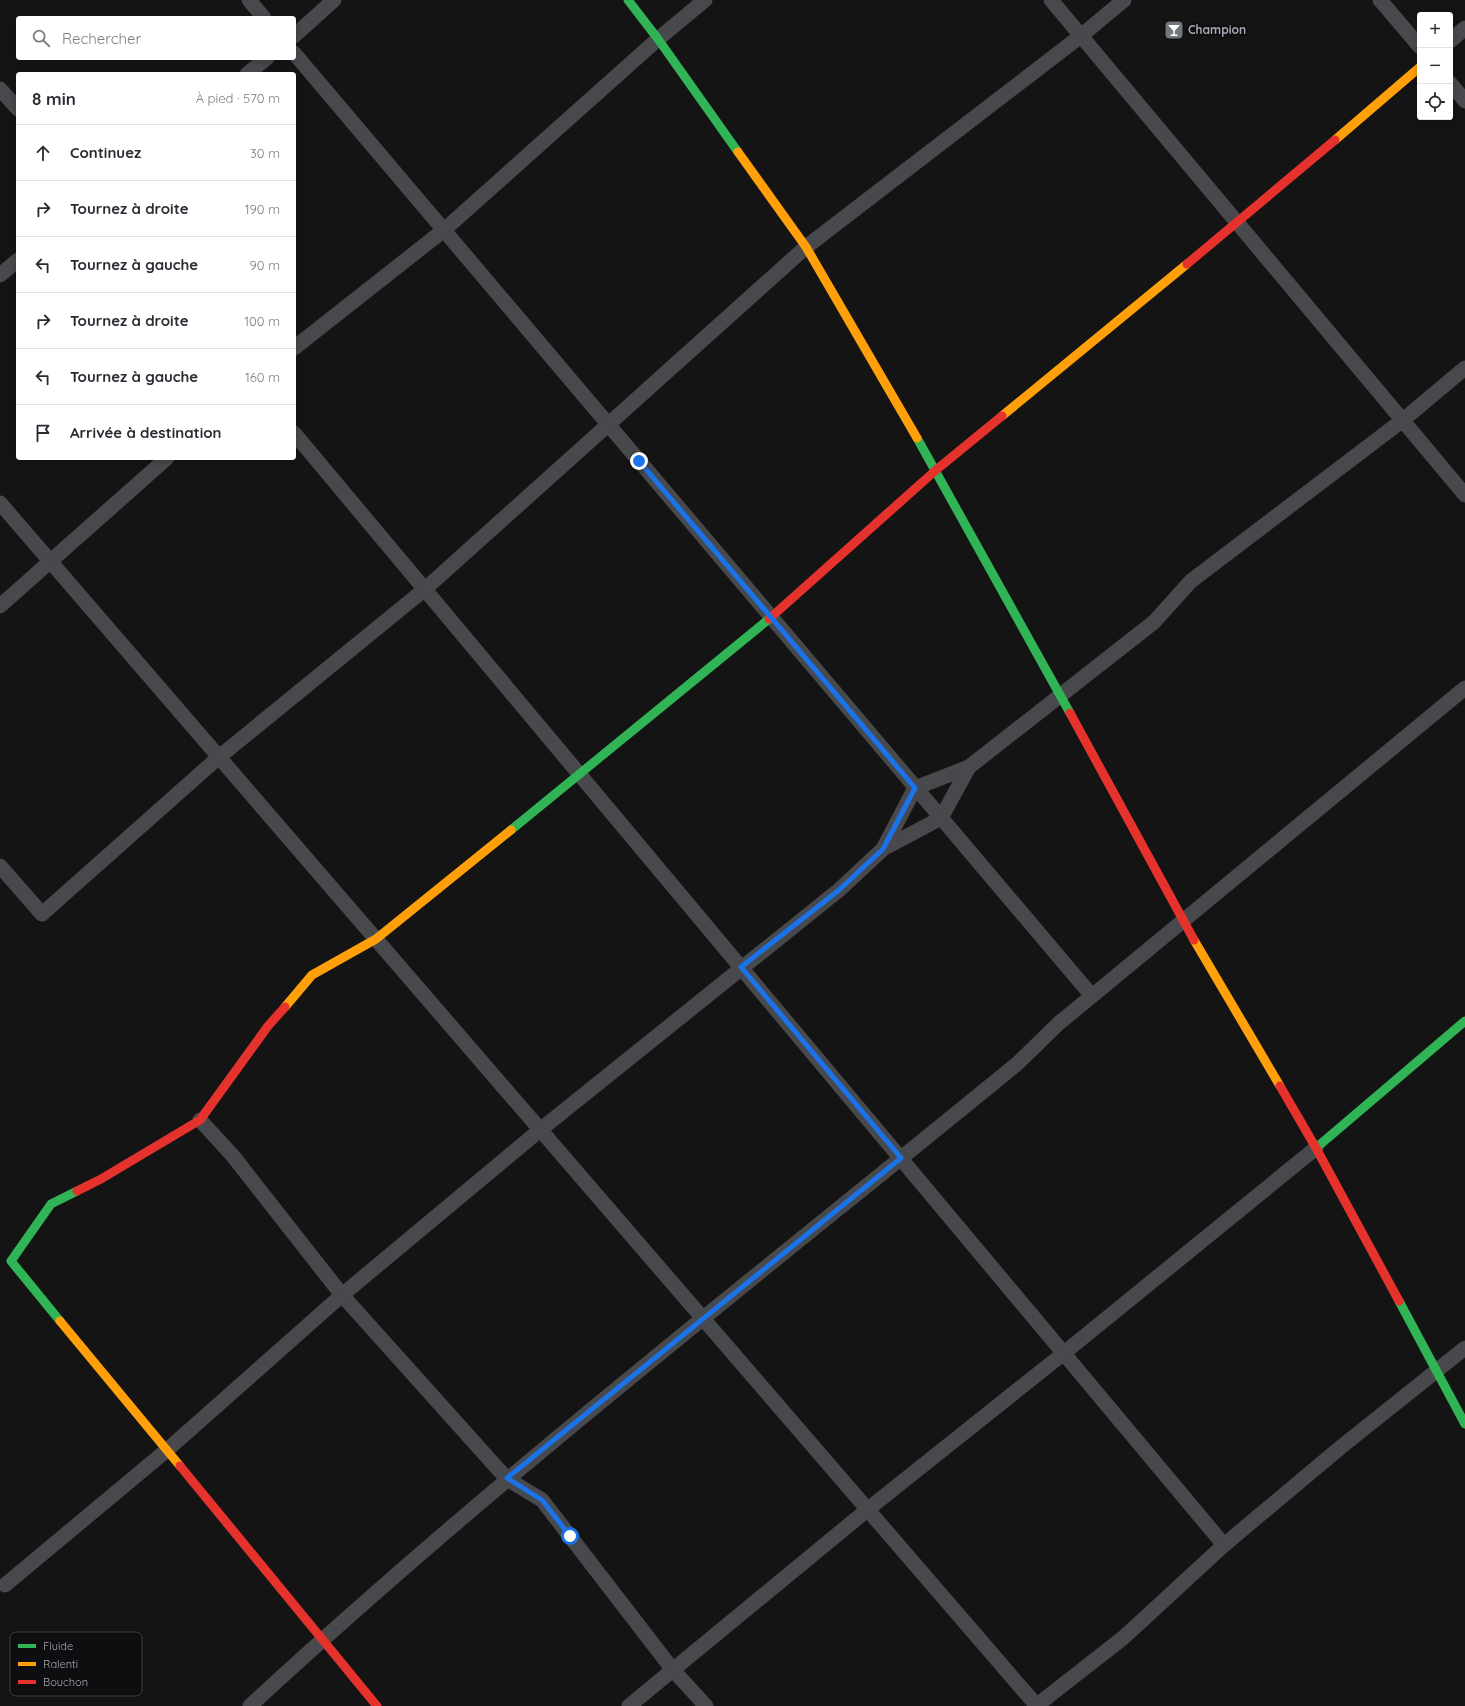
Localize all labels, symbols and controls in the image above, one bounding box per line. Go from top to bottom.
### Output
map controls [1417,12,1453,120]
button: + [1417,12,1453,48]
search box [16,16,296,60]
bar icon: Champion [1163,19,1185,41]
place label: Champion [1188,22,1246,37]
icon: search [30,27,52,49]
text: Rechercher [62,29,141,48]
button: − [1417,48,1453,84]
button: locate [1417,84,1453,120]
text: 8 min [32,88,76,109]
text: À pied · 570 m [196,90,280,106]
icon: ahead [32,142,54,164]
text: Continuez [70,143,141,162]
text: 30 m [250,145,280,161]
icon: right [32,198,54,220]
text: Tournez à droite [70,199,189,218]
text: 190 m [245,201,280,217]
icon: left [32,254,54,276]
text: Tournez à gauche [70,255,198,274]
text: 90 m [250,257,280,273]
icon: right [32,310,54,332]
text: Tournez à droite [70,311,189,330]
text: 100 m [244,313,280,329]
icon: left [32,366,54,388]
text: Tournez à gauche [70,367,198,386]
text: 160 m [245,369,280,385]
icon: arrive [32,422,54,444]
text: Arrivée à destination [70,423,222,442]
route end [630,452,648,470]
route start [561,1527,579,1545]
legend [10,1632,142,1696]
text: Fluide [43,1639,73,1653]
text: Ralenti [43,1657,78,1671]
text: Bouchon [43,1675,88,1689]

